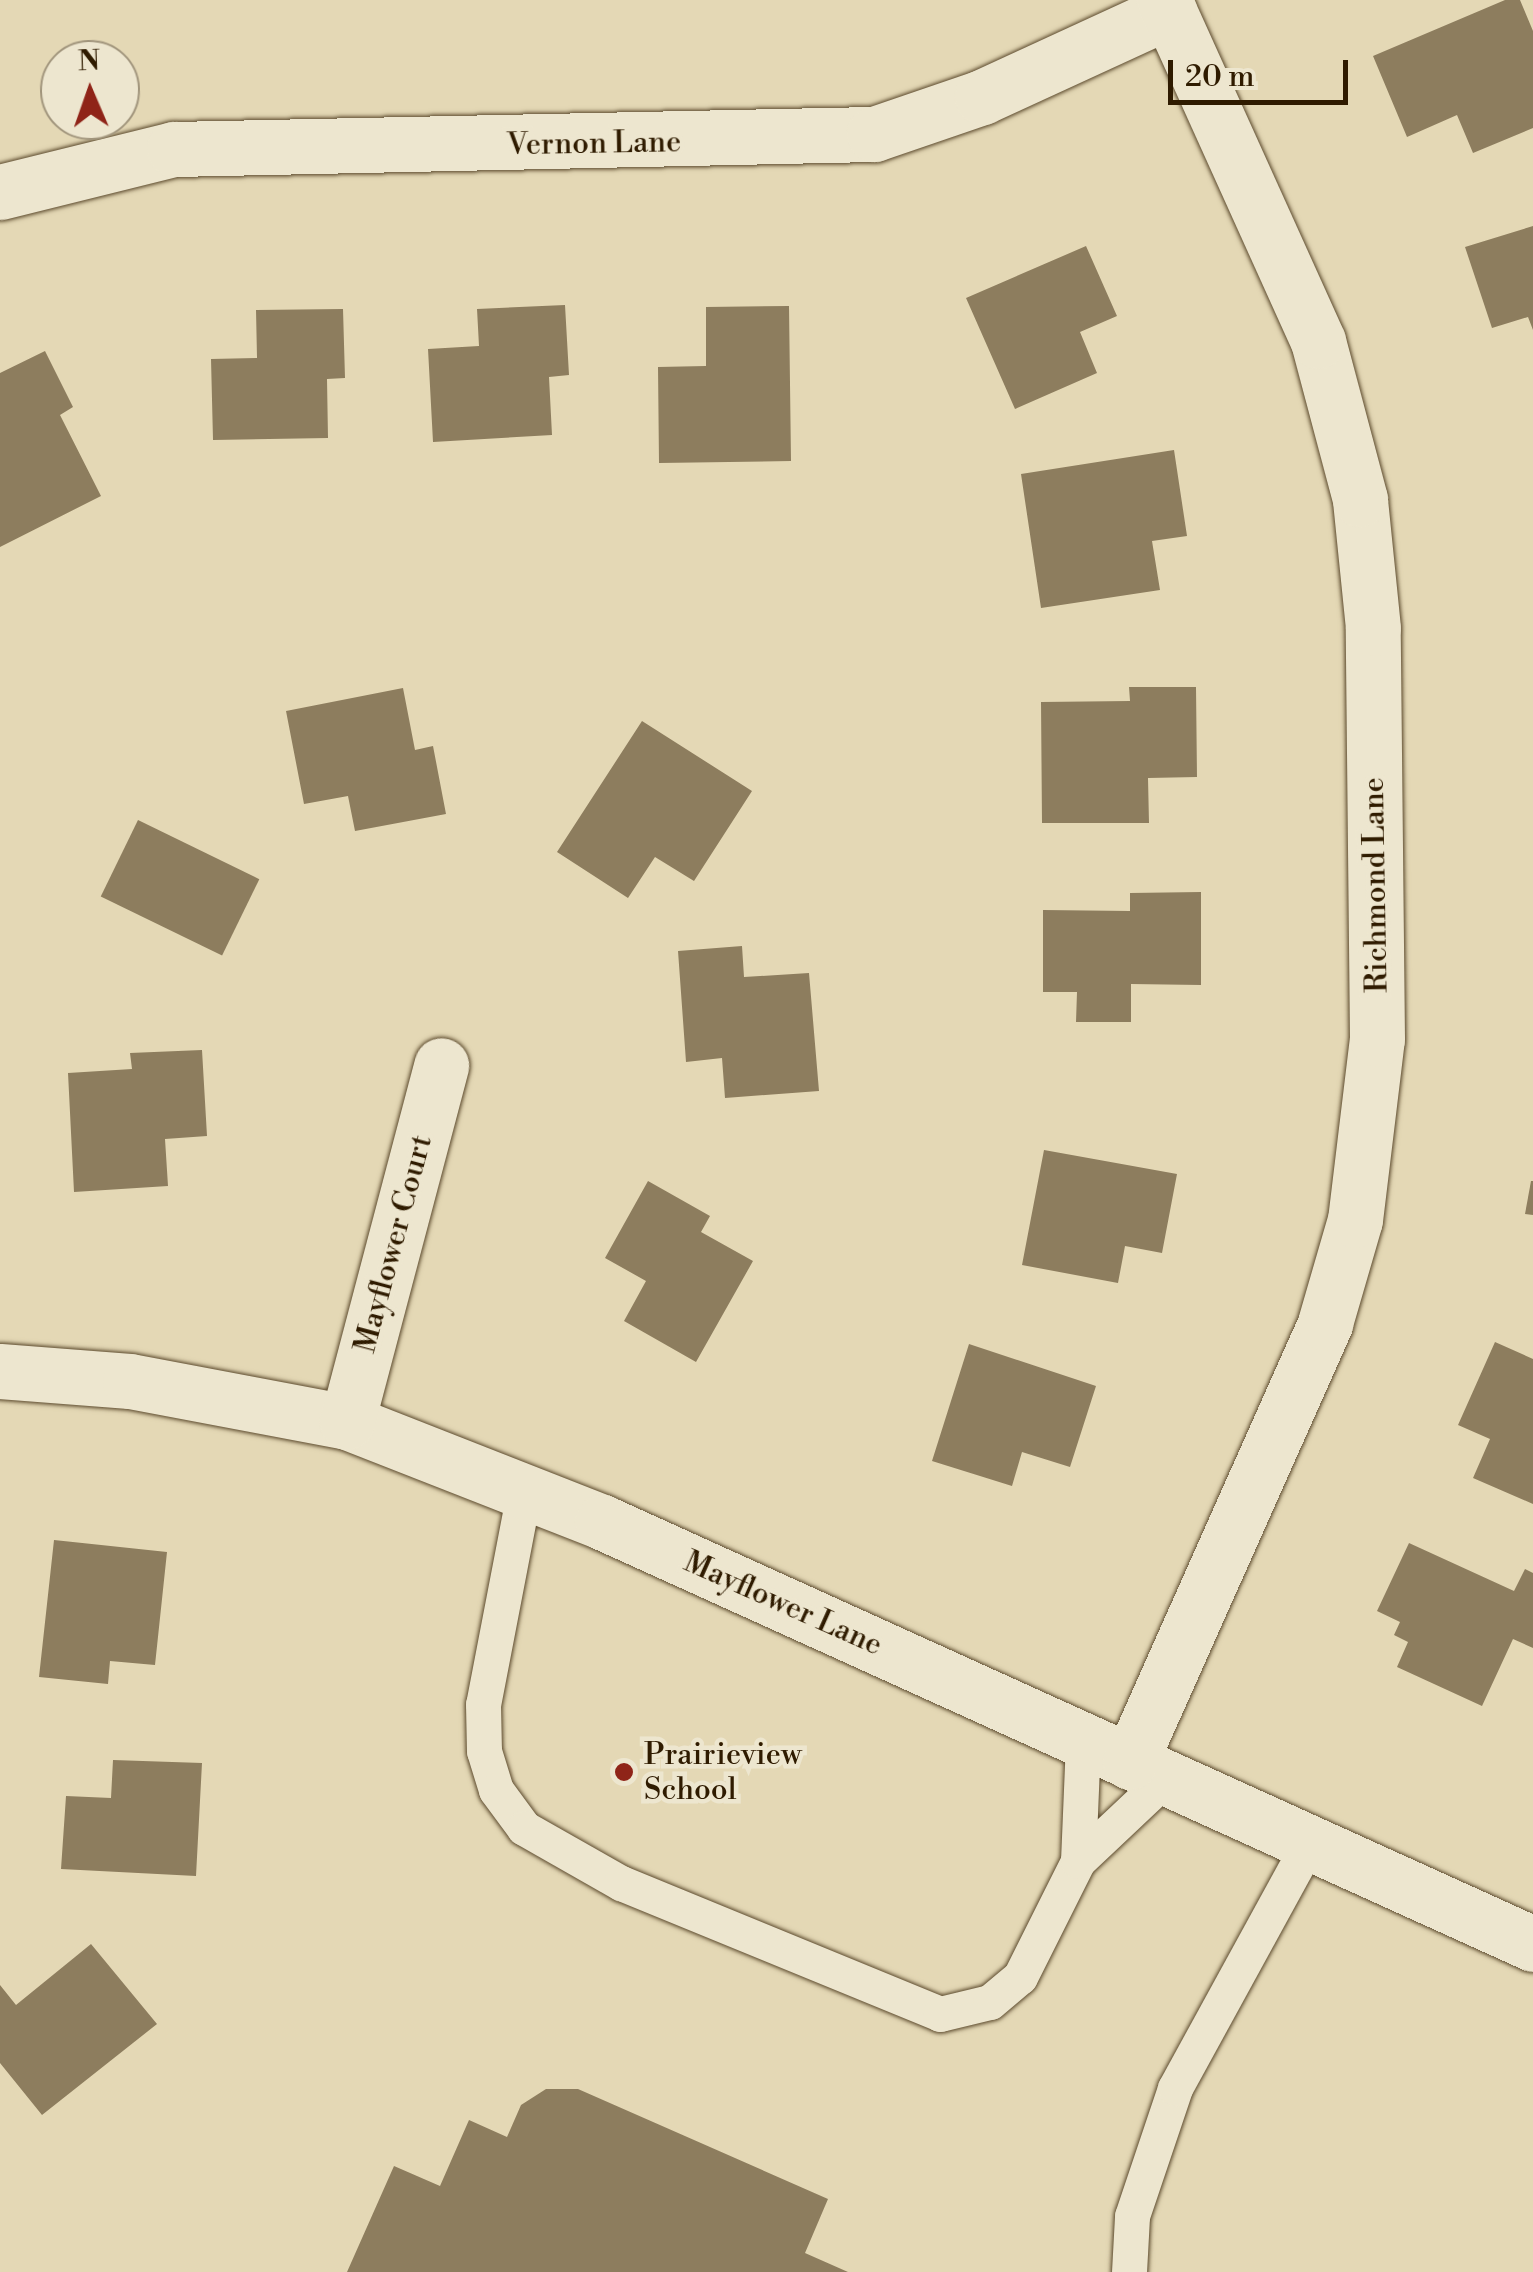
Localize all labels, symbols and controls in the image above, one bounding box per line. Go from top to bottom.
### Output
north arrow [40,40,140,140]
scale bar [1173,40,1353,102]
text: N [77,44,101,79]
text: 20 m [1185,58,1254,96]
street label: Vernon Lane [507,124,681,164]
street label: Richmond Lane [1356,777,1396,993]
street label: Mayflower Court [348,1131,440,1357]
street label: Mayflower Lane [678,1544,888,1664]
place label: Prairieview School [644,1737,801,1808]
marker: Prairieview School [613,1761,635,1783]

